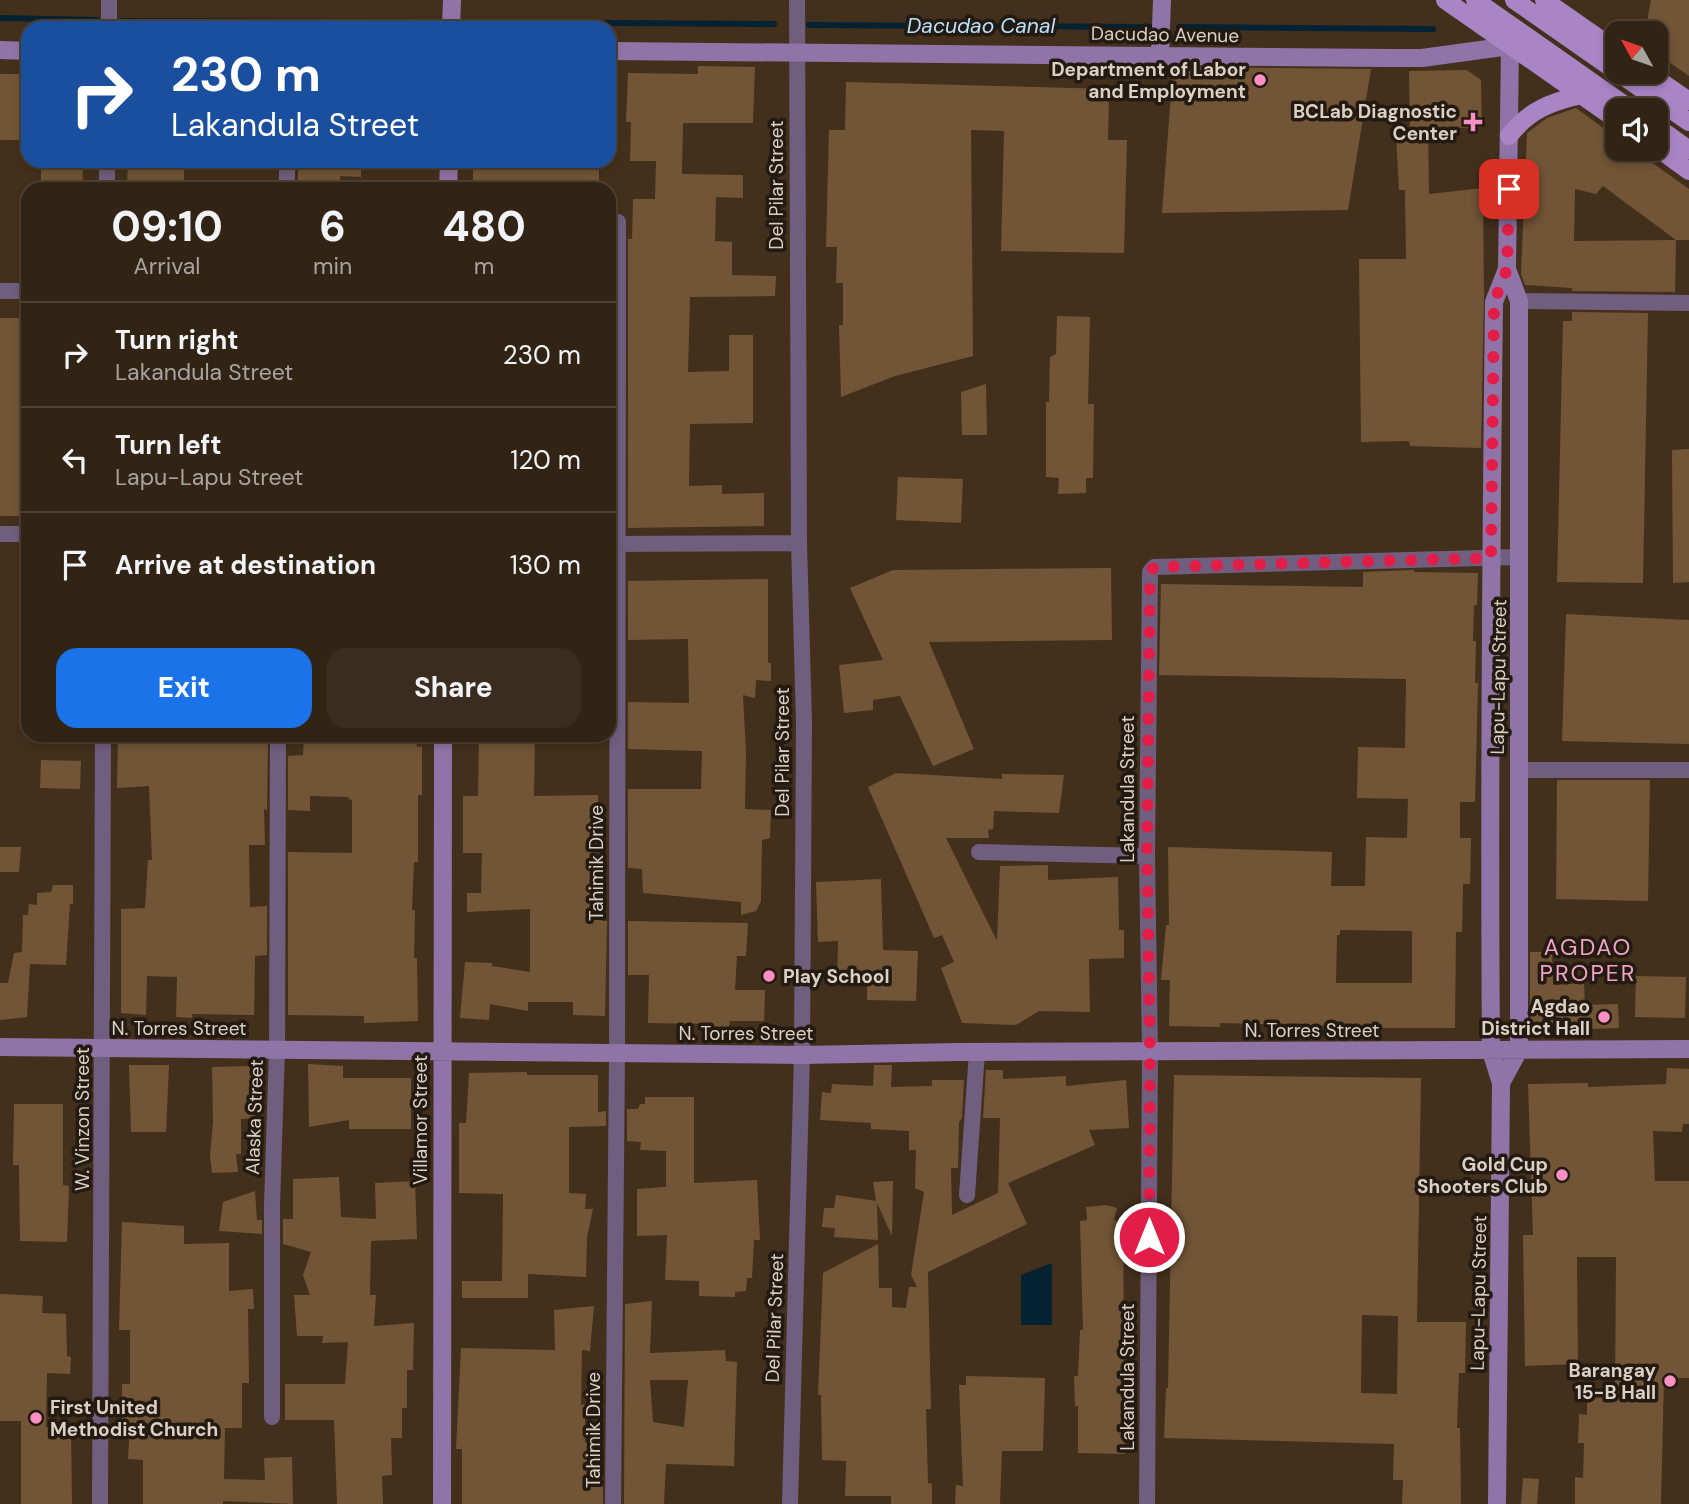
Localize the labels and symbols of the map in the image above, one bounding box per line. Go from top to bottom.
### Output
water label: Dacudao Canal [907,12,1055,40]
street label: Dacudao Avenue [1091,21,1239,48]
north arrow [1605,21,1668,84]
place label: Department of Labor and Employment [1051,57,1246,104]
marker: Department of Labor and Employment [1252,72,1268,88]
place label: BCLab Diagnostic Center [1293,99,1457,146]
marker: BCLab Diagnostic Center [1463,112,1483,132]
street label: Del Pilar Street [764,120,789,250]
pin [1479,159,1539,219]
street label: Lapu-Lapu Street [1485,599,1512,755]
street label: Del Pilar Street [770,687,795,817]
street label: Lakandula Street [1115,715,1140,863]
street label: Tahimik Drive [584,805,609,921]
district label: AGDAO PROPER [1540,932,1636,988]
place label: Play School [783,964,889,989]
marker: Play School [761,968,777,984]
place label: Agdao District Hall [1481,994,1590,1041]
marker: Agdao District Hall [1596,1009,1612,1025]
street label: N. Torres Street [111,1016,247,1041]
street label: N. Torres Street [1244,1018,1380,1043]
street label: N. Torres Street [678,1021,814,1046]
street label: W. Vinzon Street [70,1047,95,1191]
street label: Villamor Street [408,1055,433,1185]
street label: Alaska Street [240,1059,269,1175]
place label: Gold Cup Shooters Club [1417,1152,1548,1199]
marker: Gold Cup Shooters Club [1554,1167,1570,1183]
position arrow [1112,1200,1186,1274]
street label: Lapu-Lapu Street [1465,1215,1492,1371]
street label: Del Pilar Street [760,1253,789,1383]
street label: Lakandula Street [1115,1303,1140,1451]
place label: Barangay 15-B Hall [1569,1358,1657,1405]
street label: Tahimik Drive [581,1372,606,1488]
marker: Barangay 15-B Hall [1662,1373,1678,1389]
place label: First United Methodist Church [50,1395,218,1442]
marker: First United Methodist Church [28,1410,44,1426]

